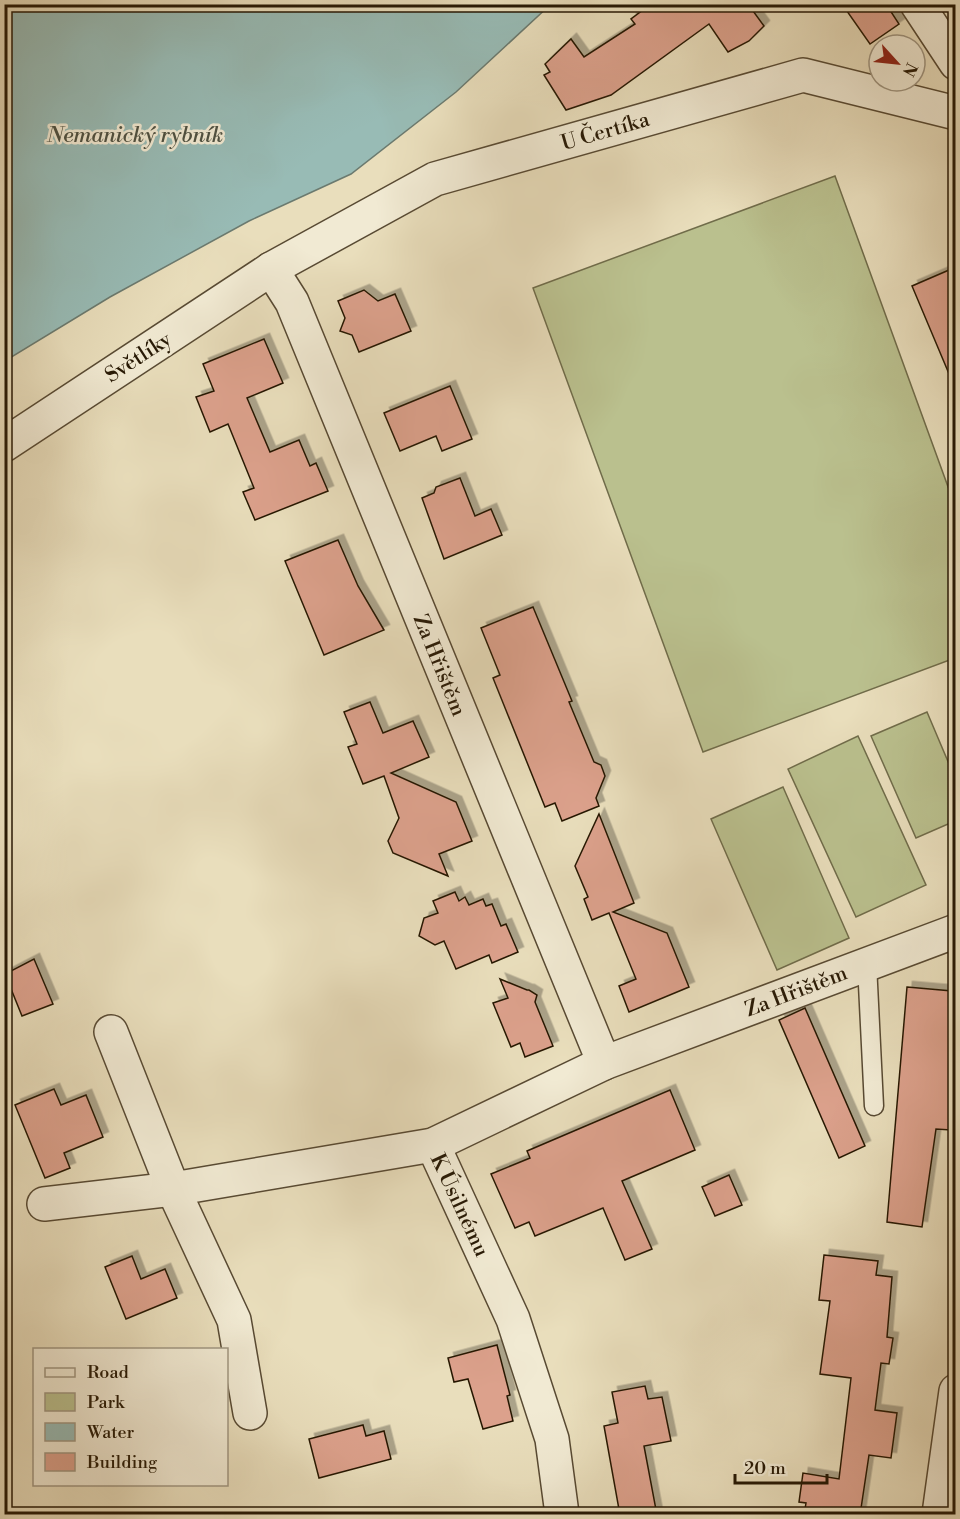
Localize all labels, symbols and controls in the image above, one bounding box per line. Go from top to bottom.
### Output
north arrow [867,33,927,93]
text: N [898,59,921,80]
street label: U Čertíka [557,104,653,157]
water label: Nemanický rybník [46,122,223,149]
street label: Světlíky [100,326,177,389]
street label: Za Hřištěm [407,611,471,720]
street label: Za Hřištěm [742,961,851,1023]
street label: K Úsilnému [424,1148,497,1261]
legend [33,1348,228,1486]
text: Road [87,1361,130,1384]
text: Park [87,1391,126,1414]
text: Water [86,1421,135,1444]
scale bar [735,1447,826,1485]
text: Building [86,1451,158,1474]
text: 20 m [744,1457,786,1480]

